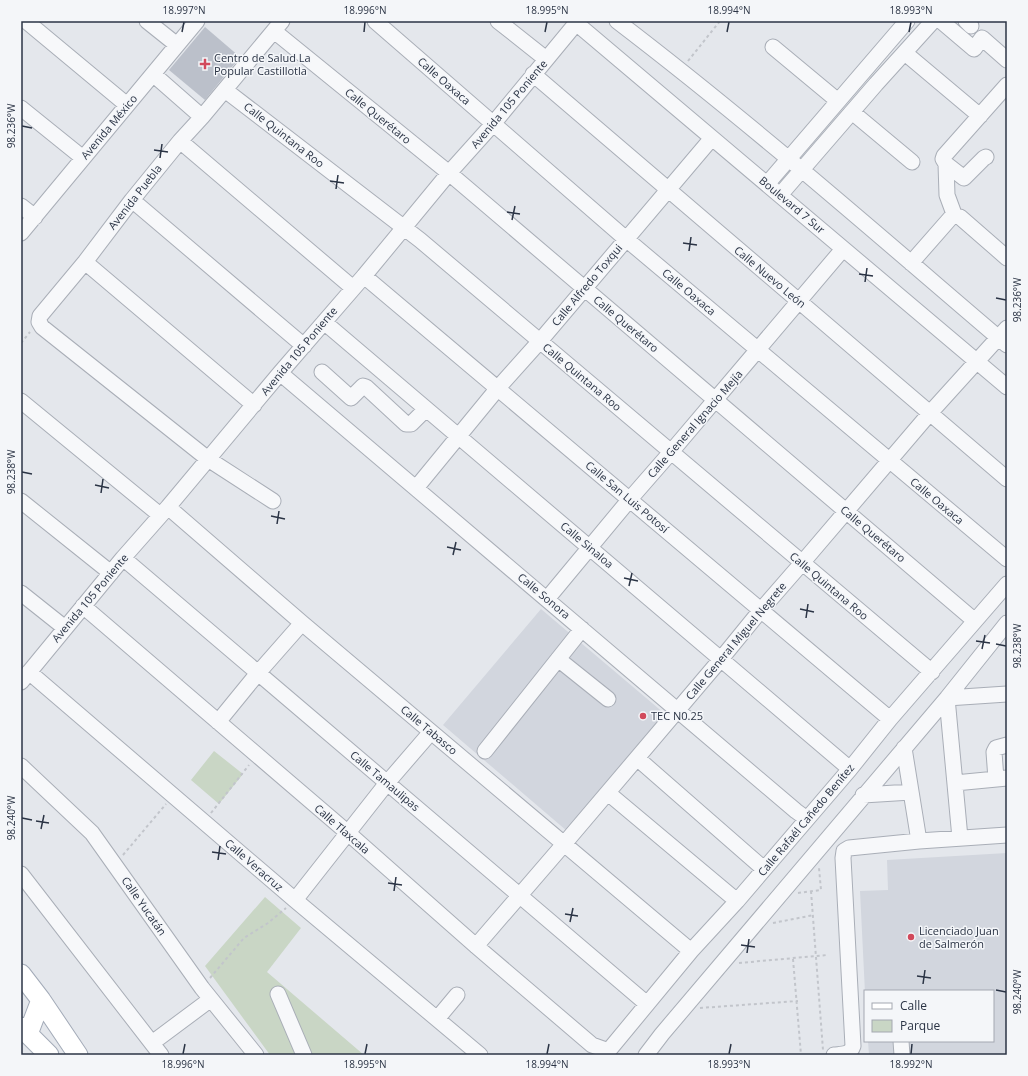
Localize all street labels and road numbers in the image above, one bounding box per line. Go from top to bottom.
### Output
street label: Calle Oaxaca [415,53,474,108]
street label: Avenida 105 Poniente [467,56,550,151]
street label: Calle Querétaro [342,84,415,147]
street label: Avenida México [77,91,140,162]
street label: Calle Quintana Roo [241,98,328,171]
street label: Avenida Puebla [104,161,165,232]
street label: Boulevard 7 Sur [756,173,829,237]
street label: Calle Alfredo Toxqui [548,241,625,329]
street label: Calle Nuevo León [731,242,809,311]
street label: Calle Oaxaca [659,265,719,318]
street label: Calle Querétaro [590,292,662,356]
street label: Avenida 105 Poniente [257,303,340,398]
street label: Calle Quintana Roo [540,339,625,414]
street label: Calle General Ignacio Mejía [644,367,746,481]
street label: Calle San Luis Potosí [582,457,672,536]
street label: Calle Oaxaca [907,474,967,527]
street label: Calle Querétaro [837,502,909,566]
street label: Calle Sinaloa [558,518,617,571]
street label: Calle Quintana Roo [787,548,872,623]
street label: Avenida 105 Poniente [48,550,131,645]
street label: Calle Sonora [515,569,574,622]
street label: Calle General Miguel Negrete [682,579,789,703]
street label: Calle Tabasco [398,701,461,758]
street label: Calle Tamaulipas [347,747,423,814]
street label: Calle Rafaél Cañedo Benítez [754,760,857,879]
street label: Calle Tlaxcala [312,800,373,857]
street label: Calle Veracruz [222,835,287,894]
street label: Calle Yucatán [119,873,170,938]

